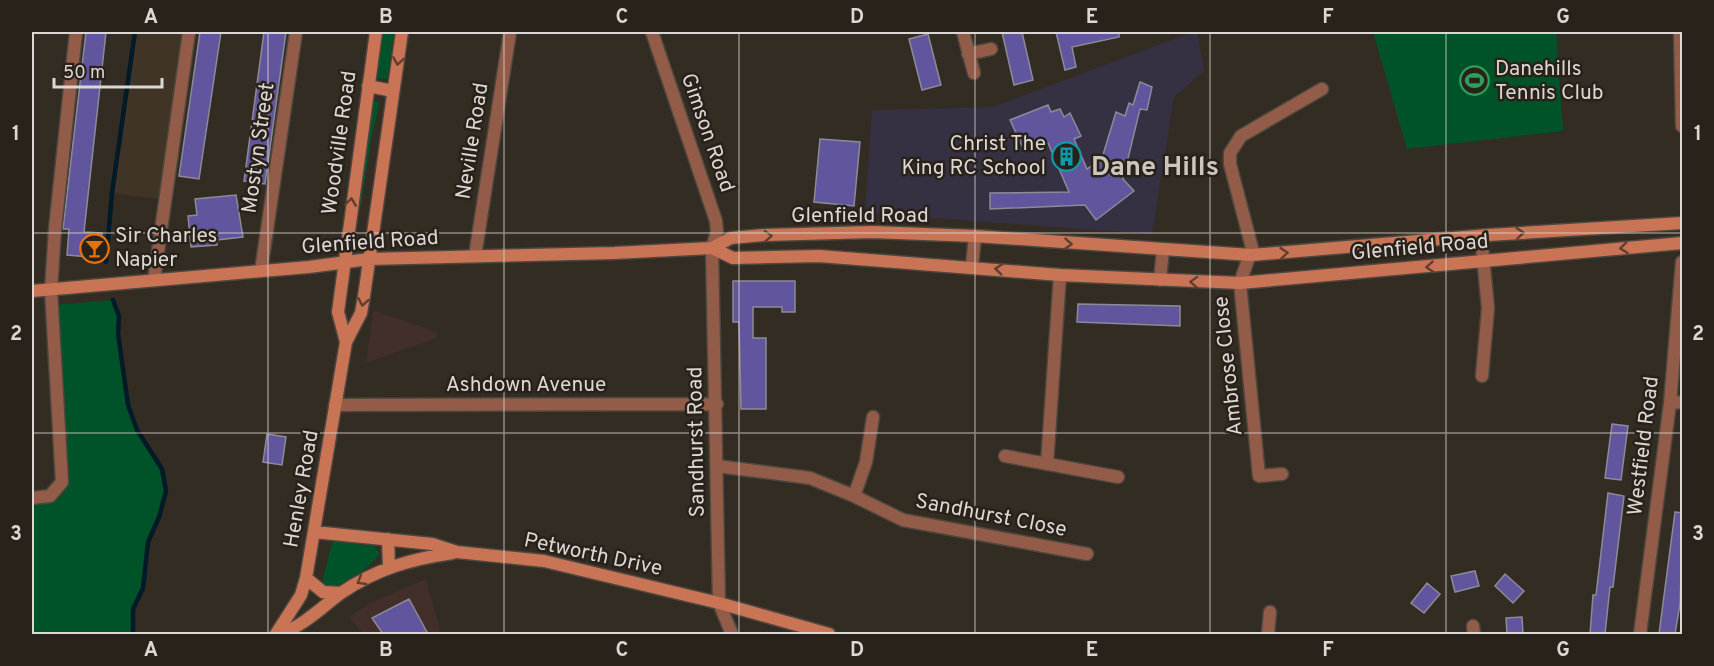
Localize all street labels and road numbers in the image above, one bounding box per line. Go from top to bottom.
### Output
street label: Woodville Road [317,69,363,217]
street label: Gimson Road [674,70,740,196]
street label: Mostyn Street [236,81,282,215]
street label: Neville Road [450,81,496,201]
street label: Glenfield Road [791,203,929,230]
street label: Glenfield Road [300,225,440,261]
street label: Glenfield Road [1350,229,1490,267]
street label: Ambrose Close [1208,295,1250,437]
street label: Sandhurst Road [682,366,712,518]
street label: Ashdown Avenue [446,372,606,399]
street label: Westfield Road [1622,375,1666,517]
street label: Henley Road [278,428,326,550]
street label: Sandhurst Close [913,488,1069,544]
street label: Petworth Drive [521,527,665,583]

